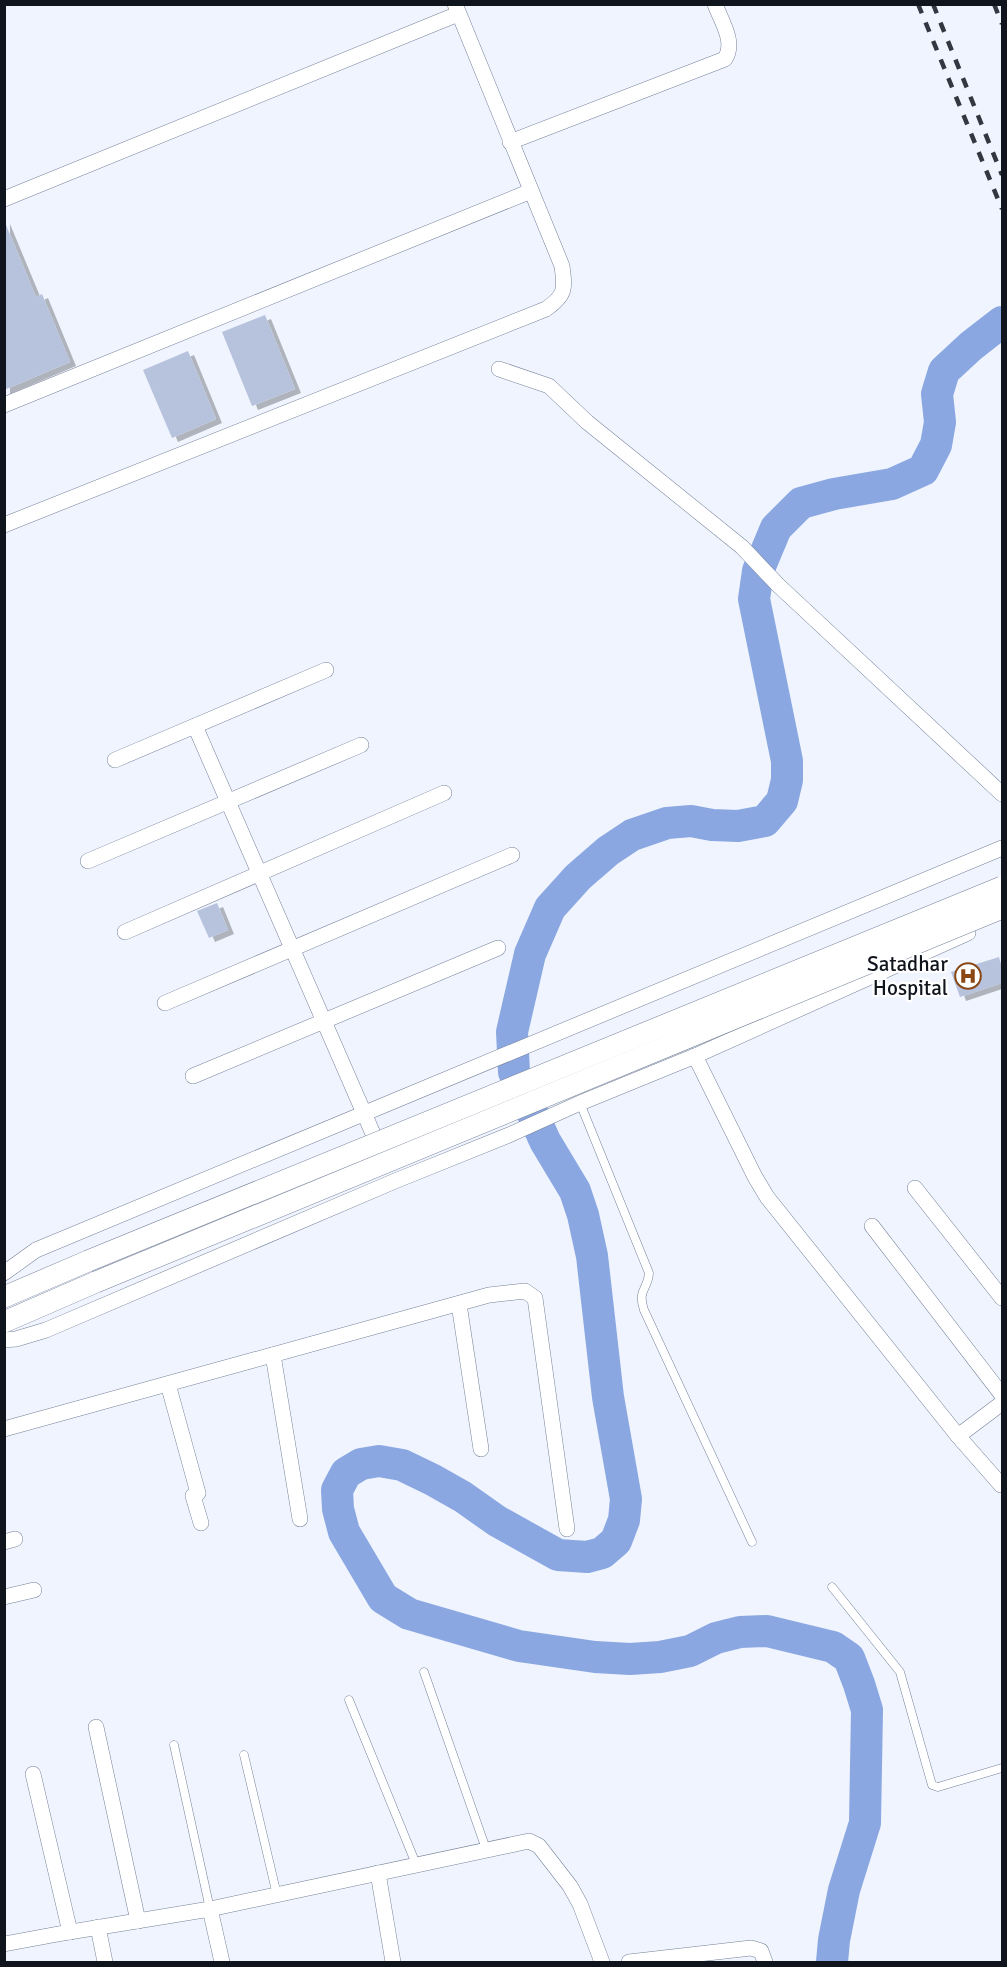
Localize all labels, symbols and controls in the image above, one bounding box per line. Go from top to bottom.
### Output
place label: Satadhar Hospital [867,951,948,1001]
hospital icon: Satadhar Hospital [953,961,983,991]

